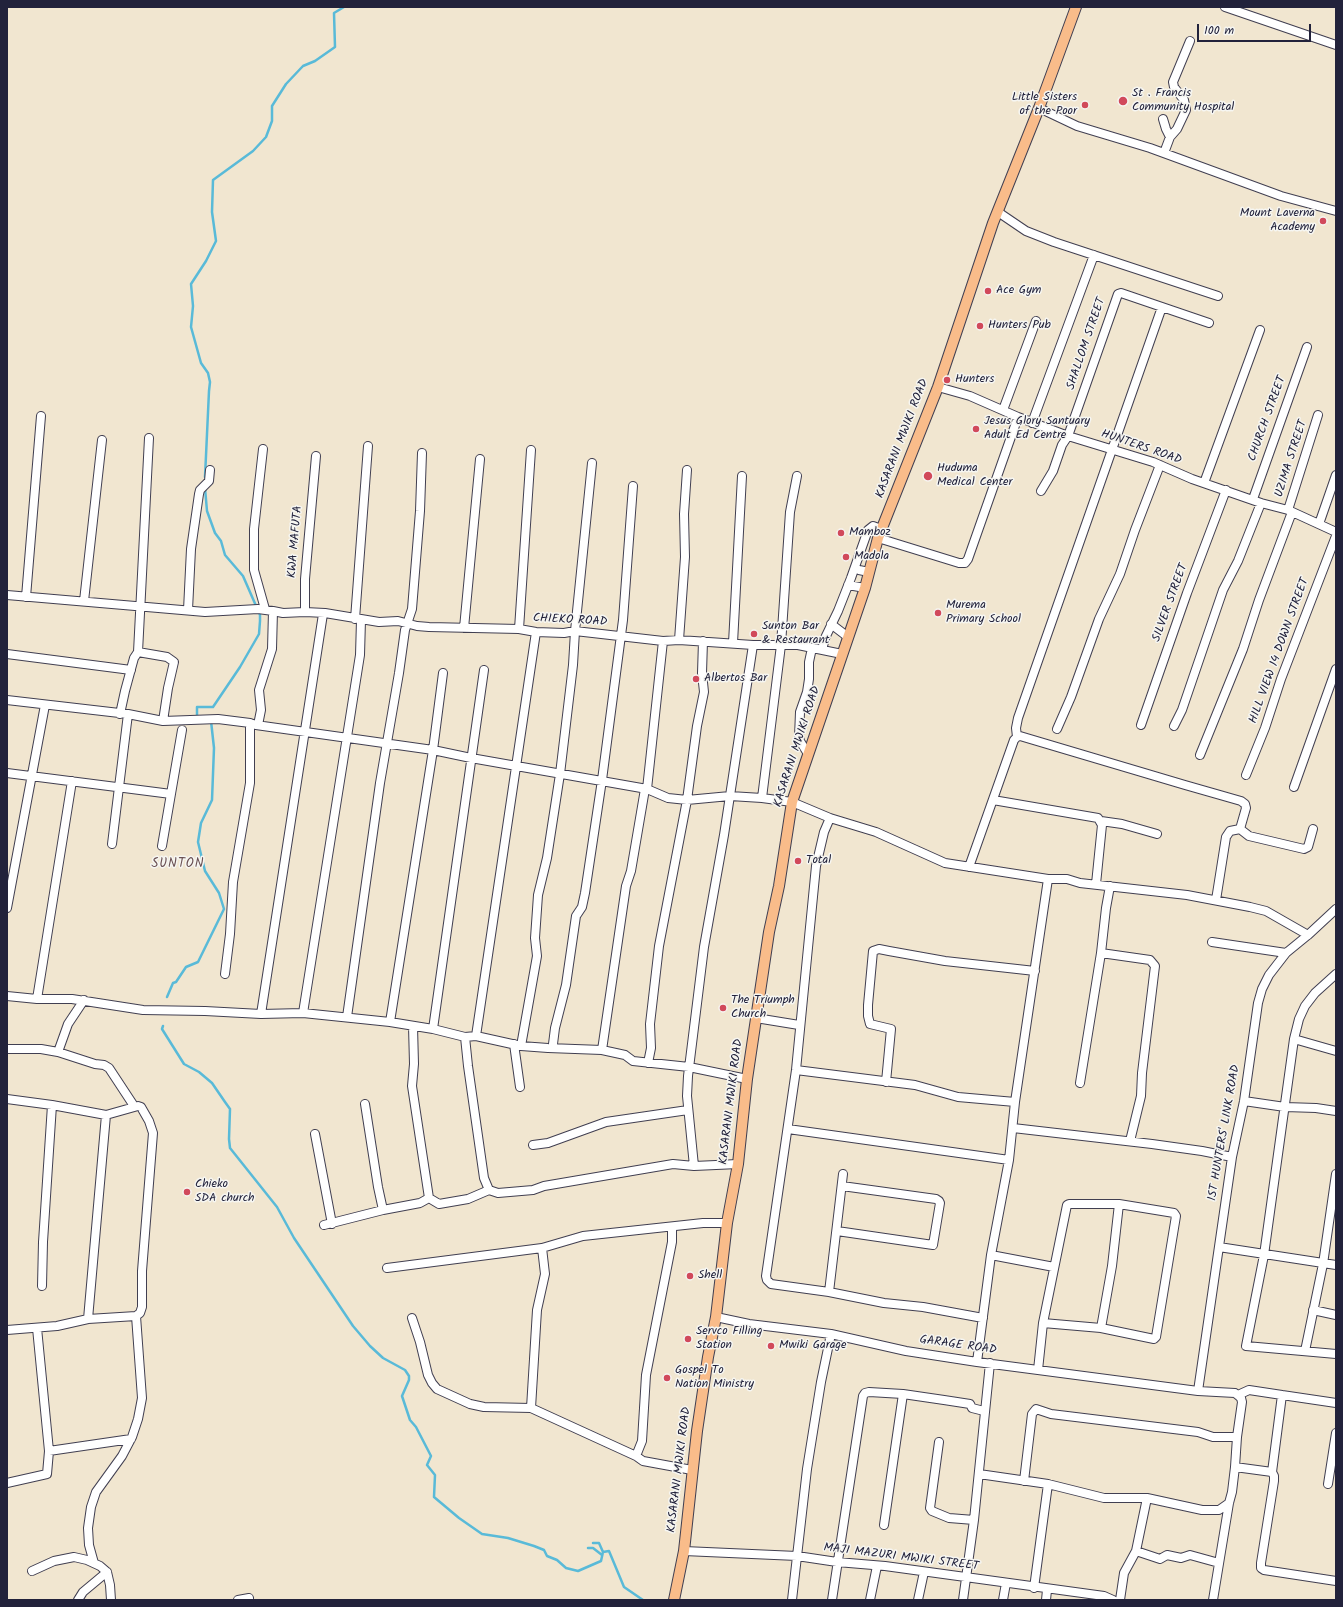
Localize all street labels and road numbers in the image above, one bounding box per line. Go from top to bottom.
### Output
street label: SHALLOM STREET [1064,296,1110,392]
street label: CHURCH STREET [1246,374,1290,464]
street label: KASARANI MWIKI ROAD [874,377,932,501]
street label: UZIMA STREET [1273,419,1311,499]
street label: HUNTERS ROAD [1099,427,1183,469]
street label: KWA MAFUTA [286,505,306,579]
street label: SILVER STREET [1150,562,1192,644]
street label: HILL VIEW 14 DOWN STREET [1247,576,1313,726]
street label: CHIEKO ROAD [532,612,608,630]
street label: KASARANI MWIKI ROAD [772,685,824,809]
street label: KASARANI MWIKI ROAD [717,1038,747,1166]
street label: 1ST HUNTERS' LINK ROAD [1206,1064,1244,1202]
street label: GARAGE ROAD [919,1333,997,1359]
street label: KASARANI MWIKI ROAD [665,1406,695,1534]
street label: MAJI MAZURI MWIKI STREET [823,1541,979,1575]

